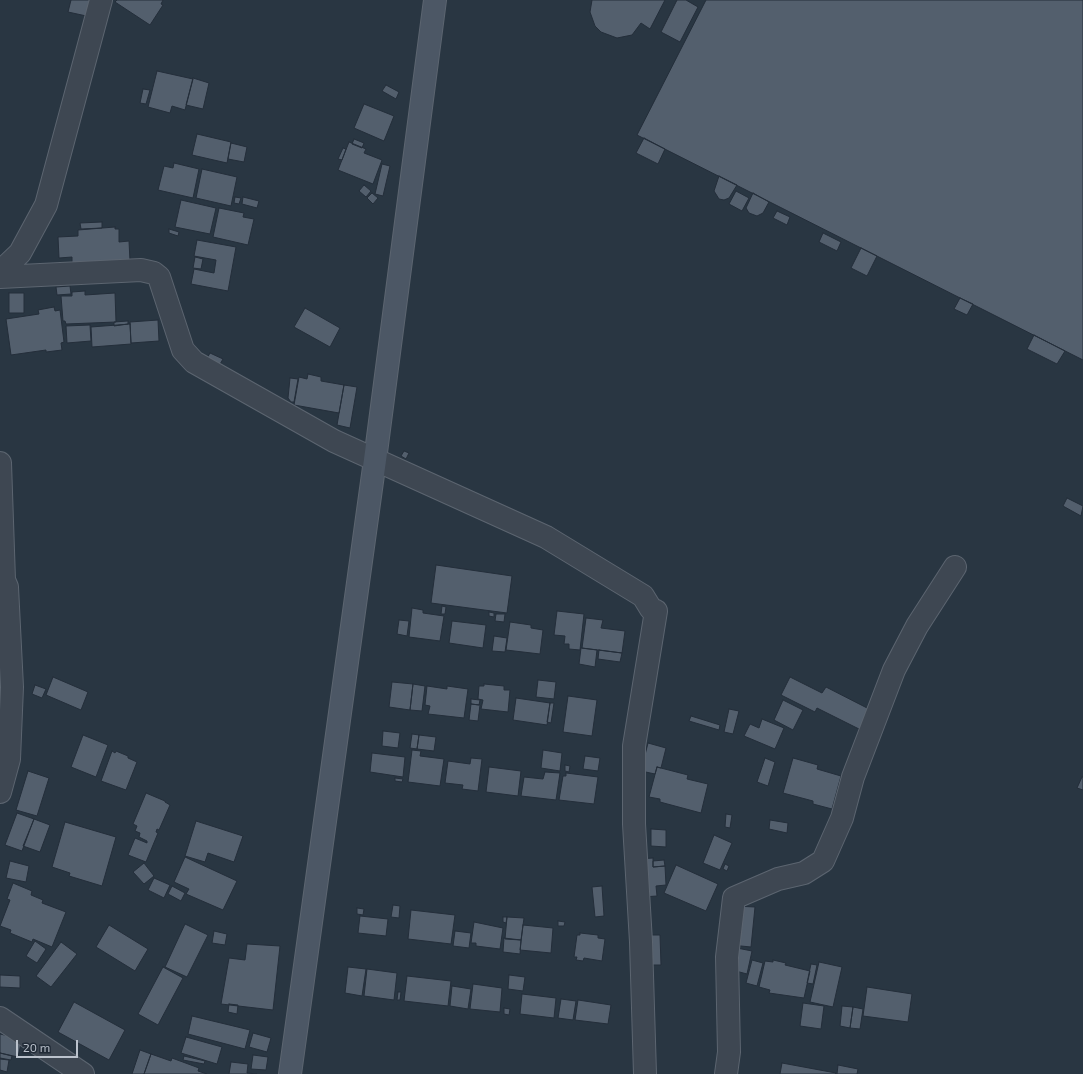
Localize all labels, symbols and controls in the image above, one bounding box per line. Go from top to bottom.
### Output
scale bar [18,1032,80,1058]
text: 20 m [23,1040,50,1054]

